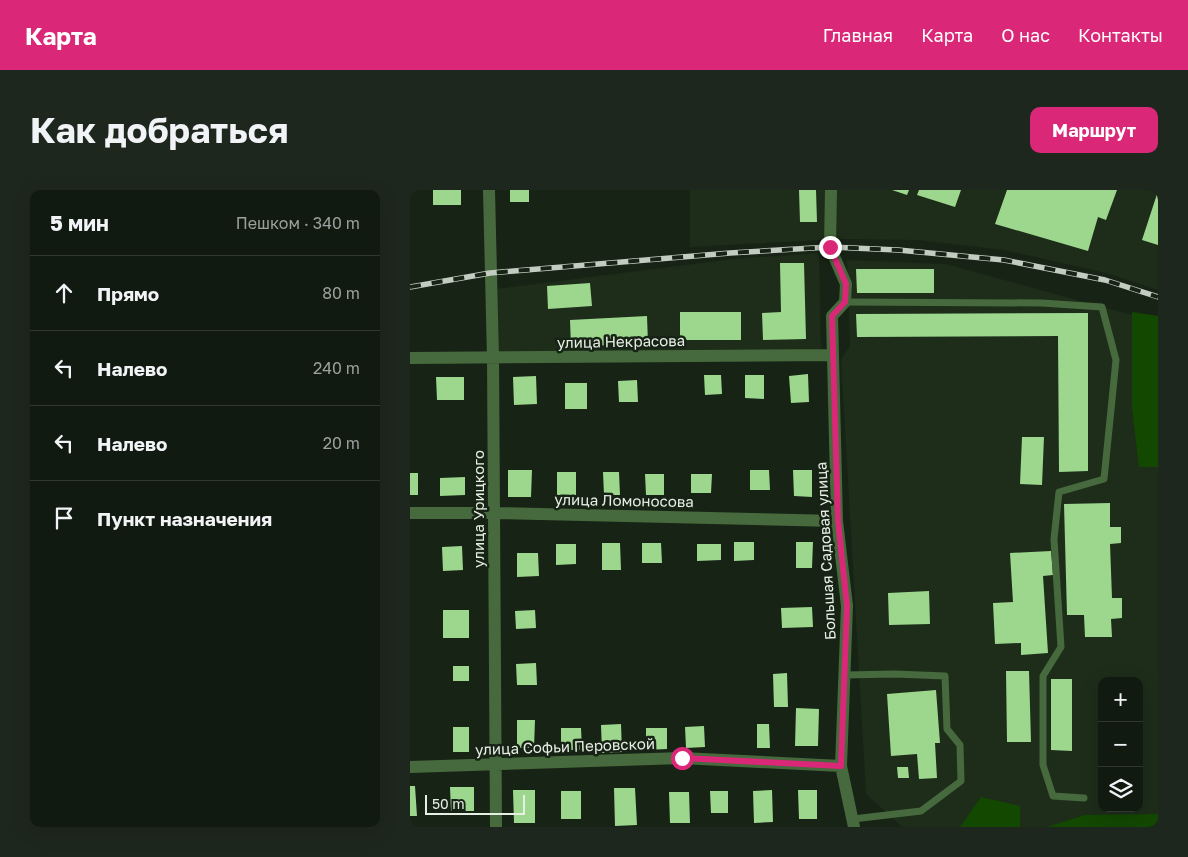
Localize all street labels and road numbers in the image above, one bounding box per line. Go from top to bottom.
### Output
street label: улица Некрасова [557,331,685,351]
street label: улица Урицкого [469,450,487,568]
street label: Большая Садовая улица [811,461,839,641]
street label: улица Ломоносова [554,490,694,510]
street label: улица Софьи Перовской [475,734,655,758]

